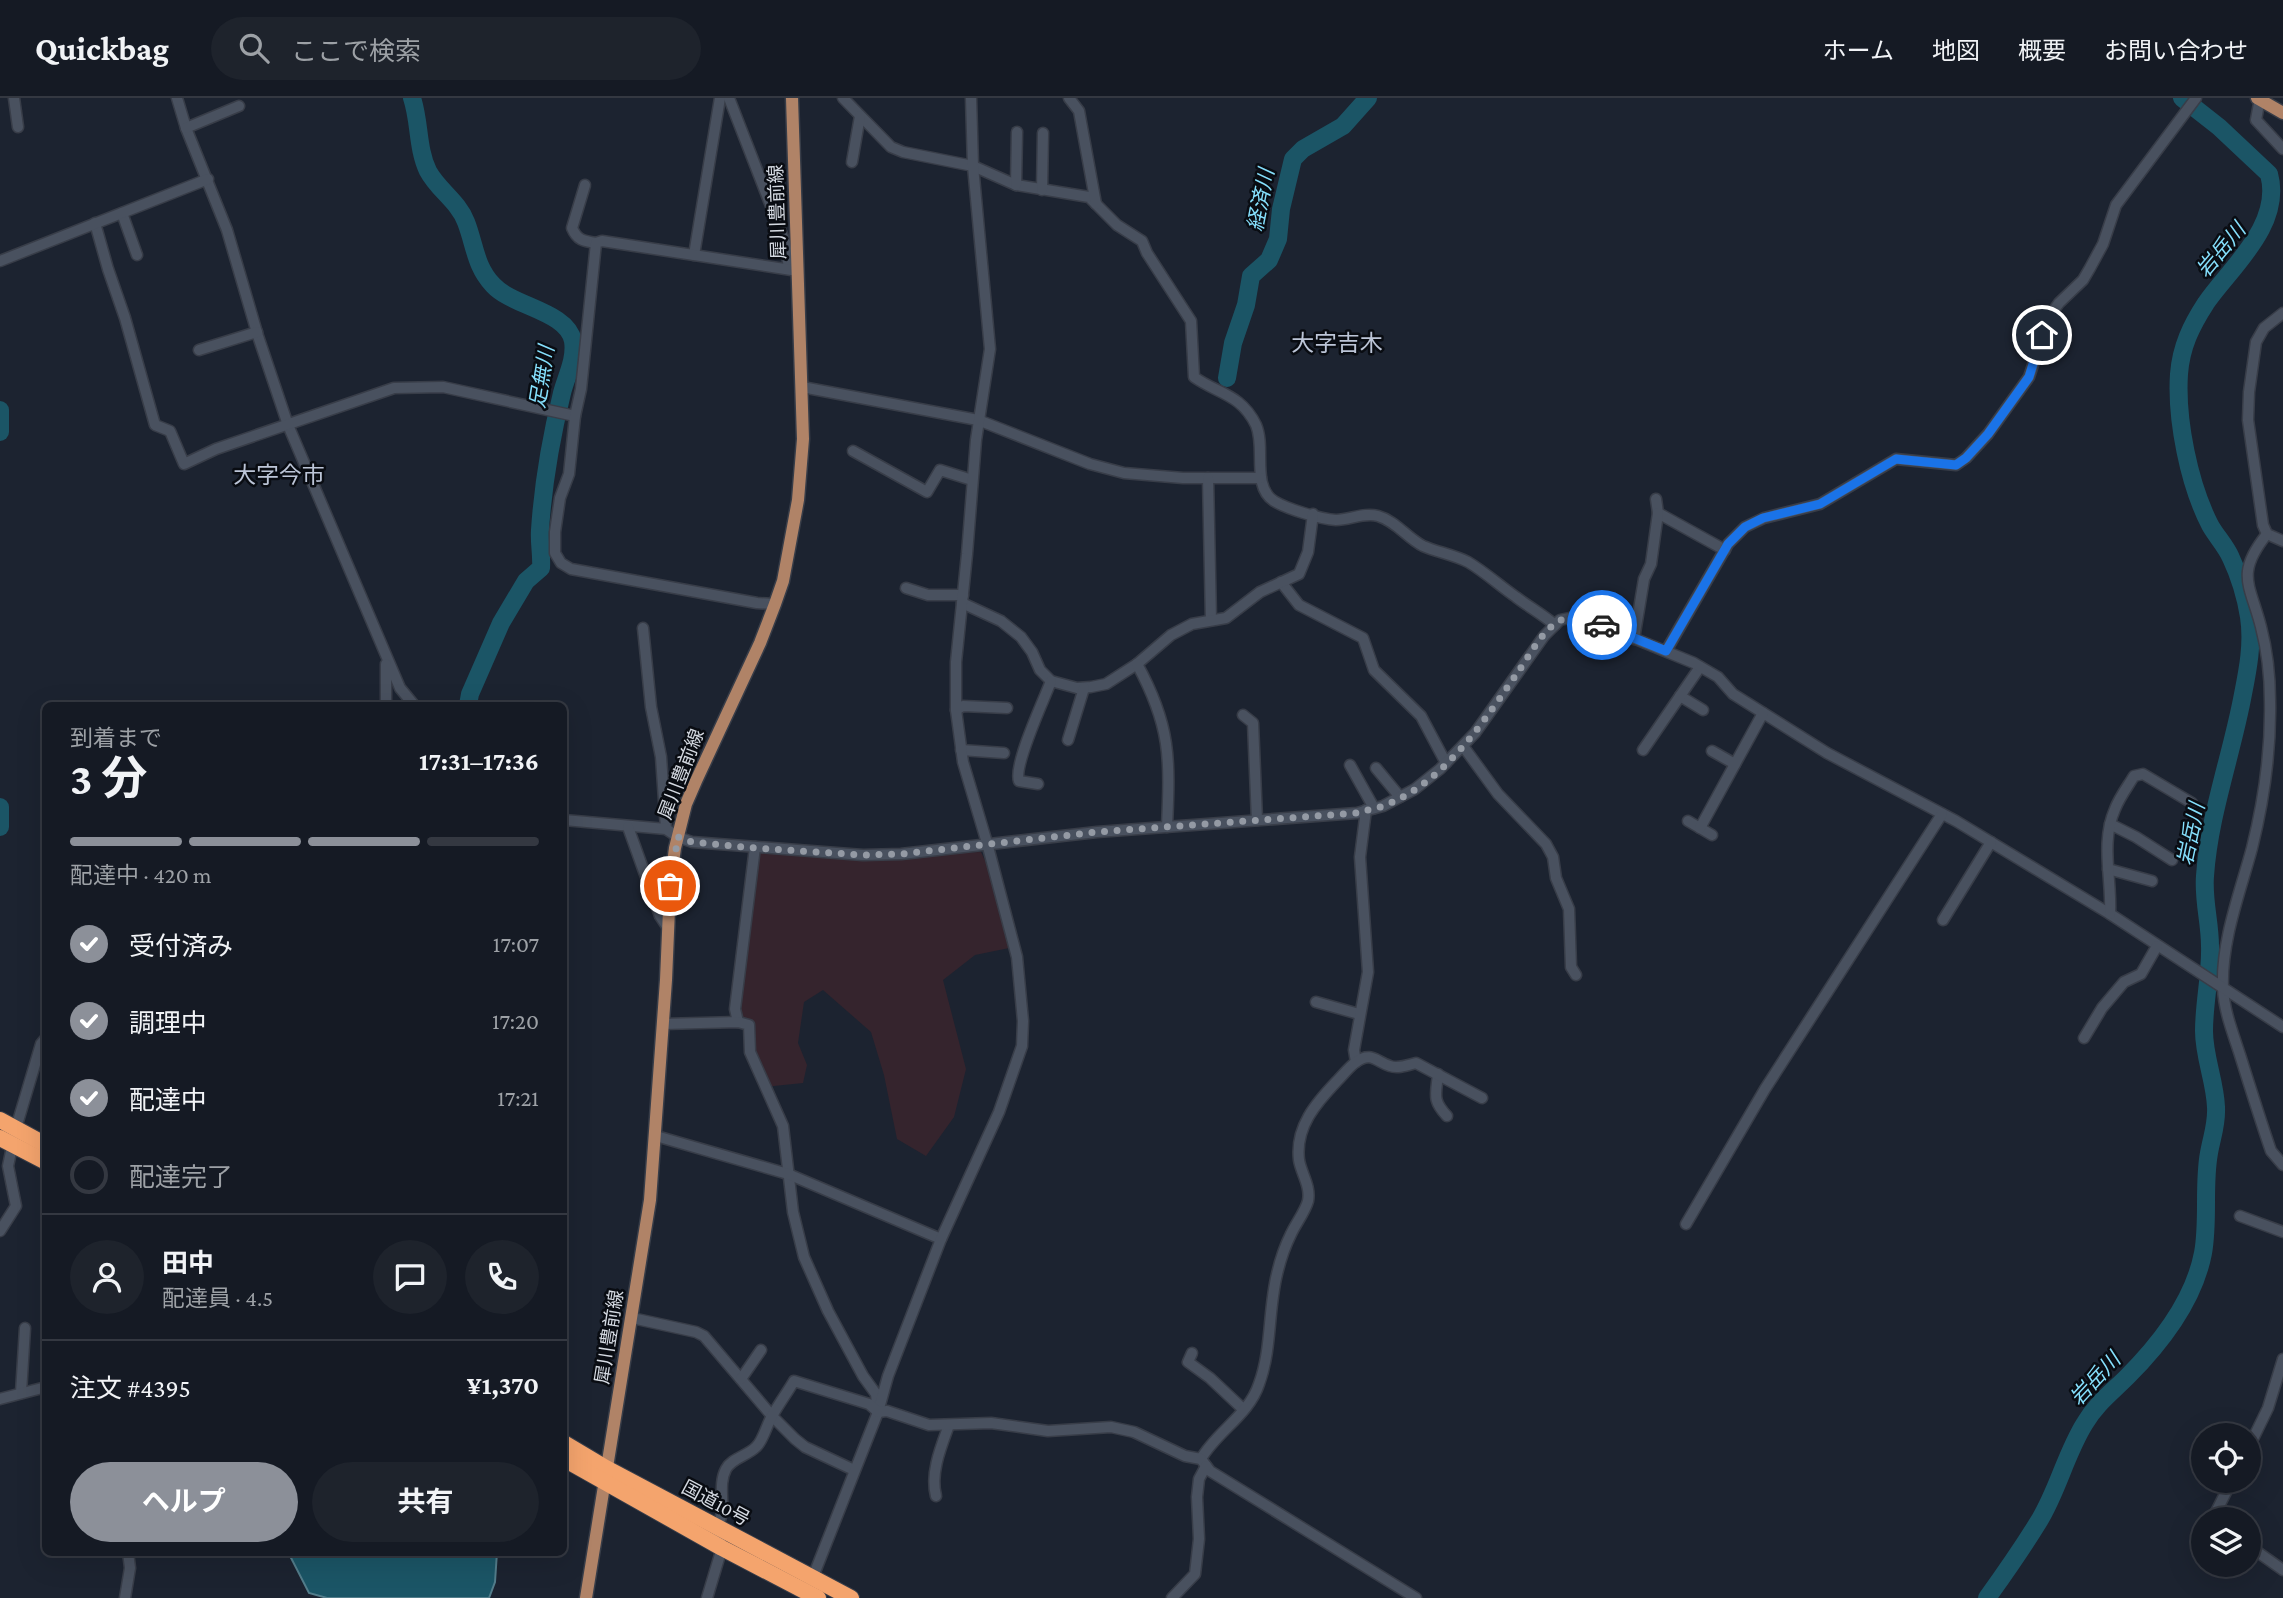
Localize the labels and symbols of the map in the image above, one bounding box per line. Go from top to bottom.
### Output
street label: 犀川豊前線 [765,164,789,260]
water label: 経済川 [1243,165,1279,233]
water label: 岩岳川 [2192,217,2252,282]
pin [2012,305,2072,365]
district label: 大字吉木 [1291,330,1383,356]
water label: 足無川 [525,342,559,410]
district label: 大字今市 [233,462,325,488]
courier [1567,590,1637,660]
street label: 犀川豊前線 [654,726,708,822]
water label: 岩岳川 [2173,799,2210,867]
pin [640,856,700,916]
street label: 犀川豊前線 [591,1288,627,1386]
water label: 岩岳川 [2065,1346,2127,1410]
street label: 国道10号 [678,1476,754,1530]

